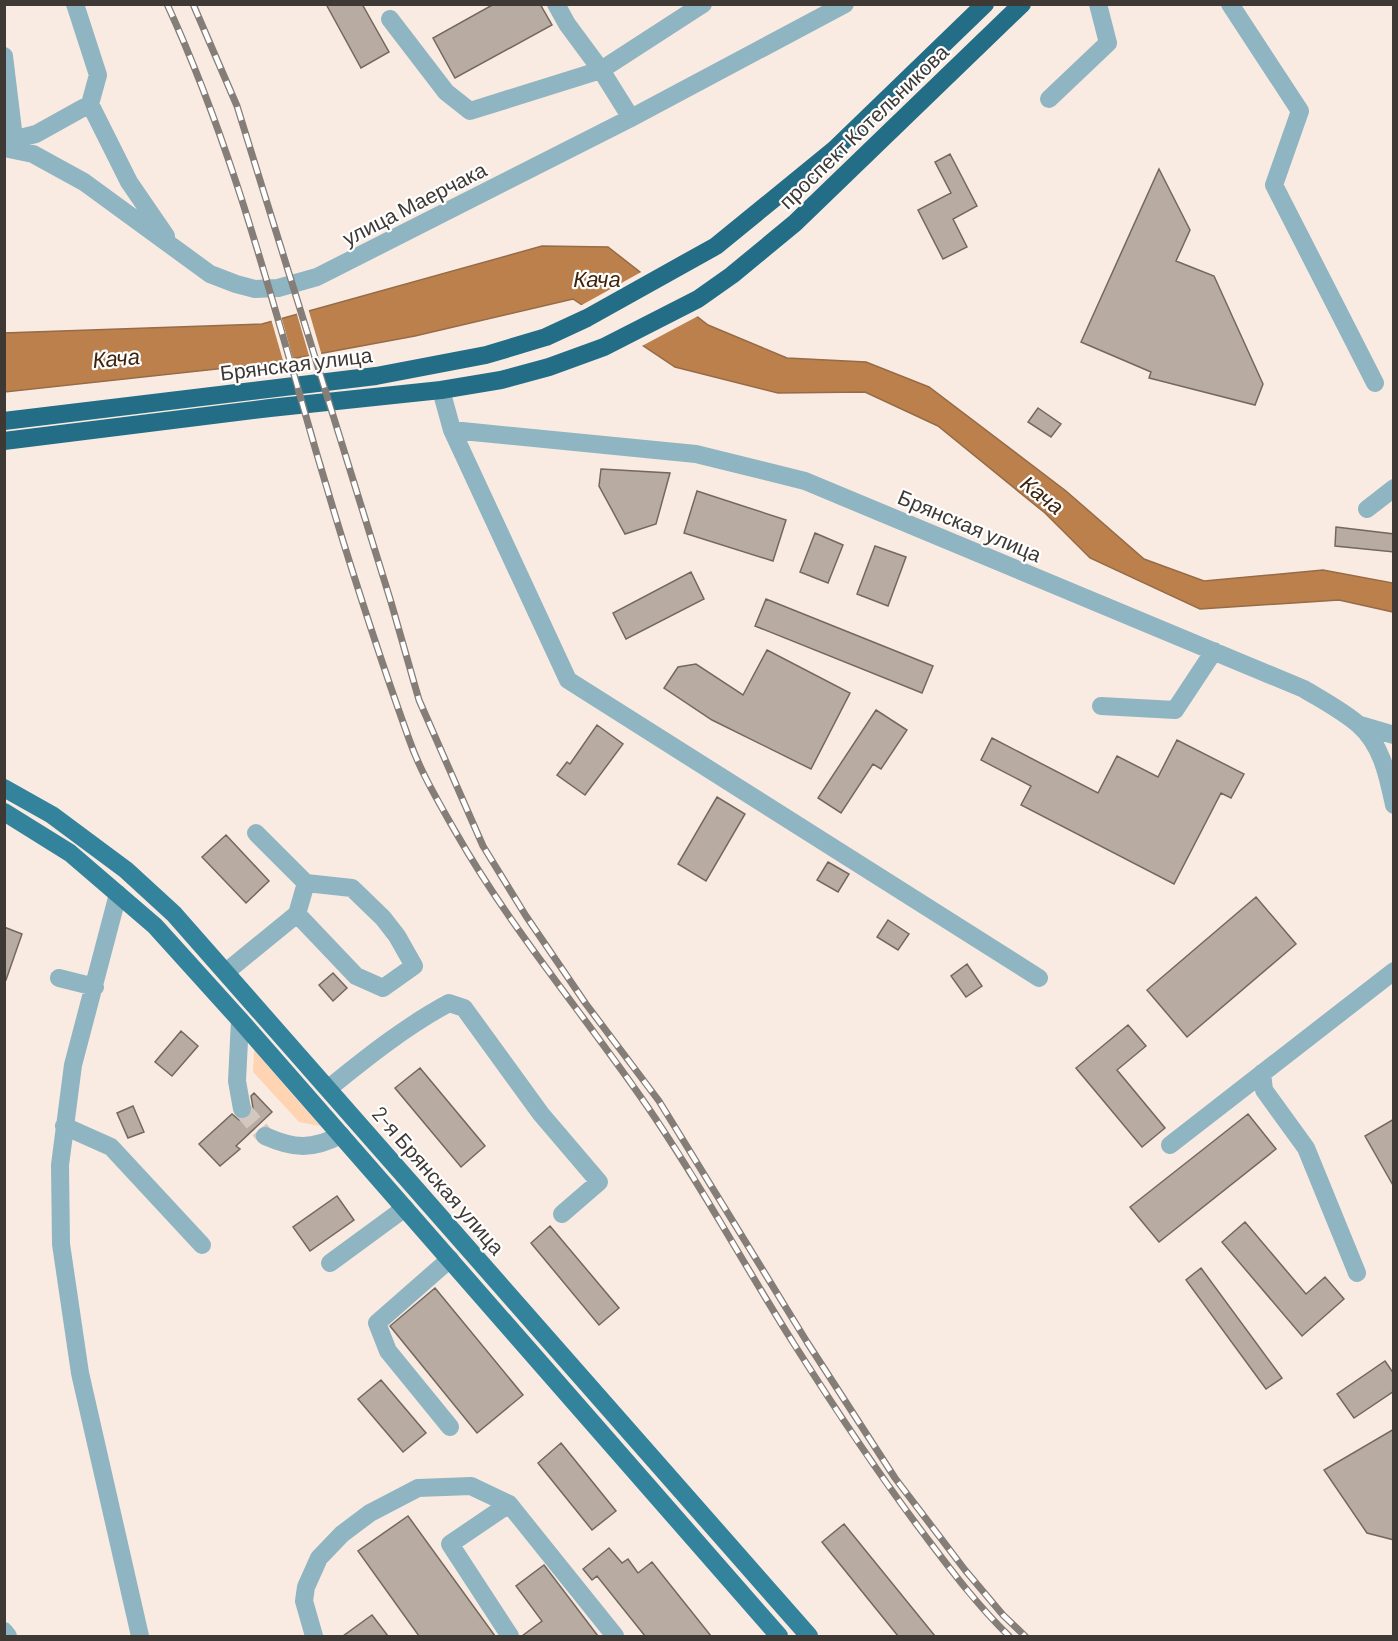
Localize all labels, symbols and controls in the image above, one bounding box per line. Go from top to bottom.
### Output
street label: проспект Котельникова [773,38,953,213]
street label: улица Маерчака [338,156,490,250]
water label: Кача [573,265,621,291]
street label: Брянская улица [218,341,374,385]
water label: Кача [91,342,141,372]
water label: Кача [1016,469,1070,519]
street label: Брянская улица [895,484,1046,567]
street label: 2-я Брянская улица [368,1101,510,1260]

